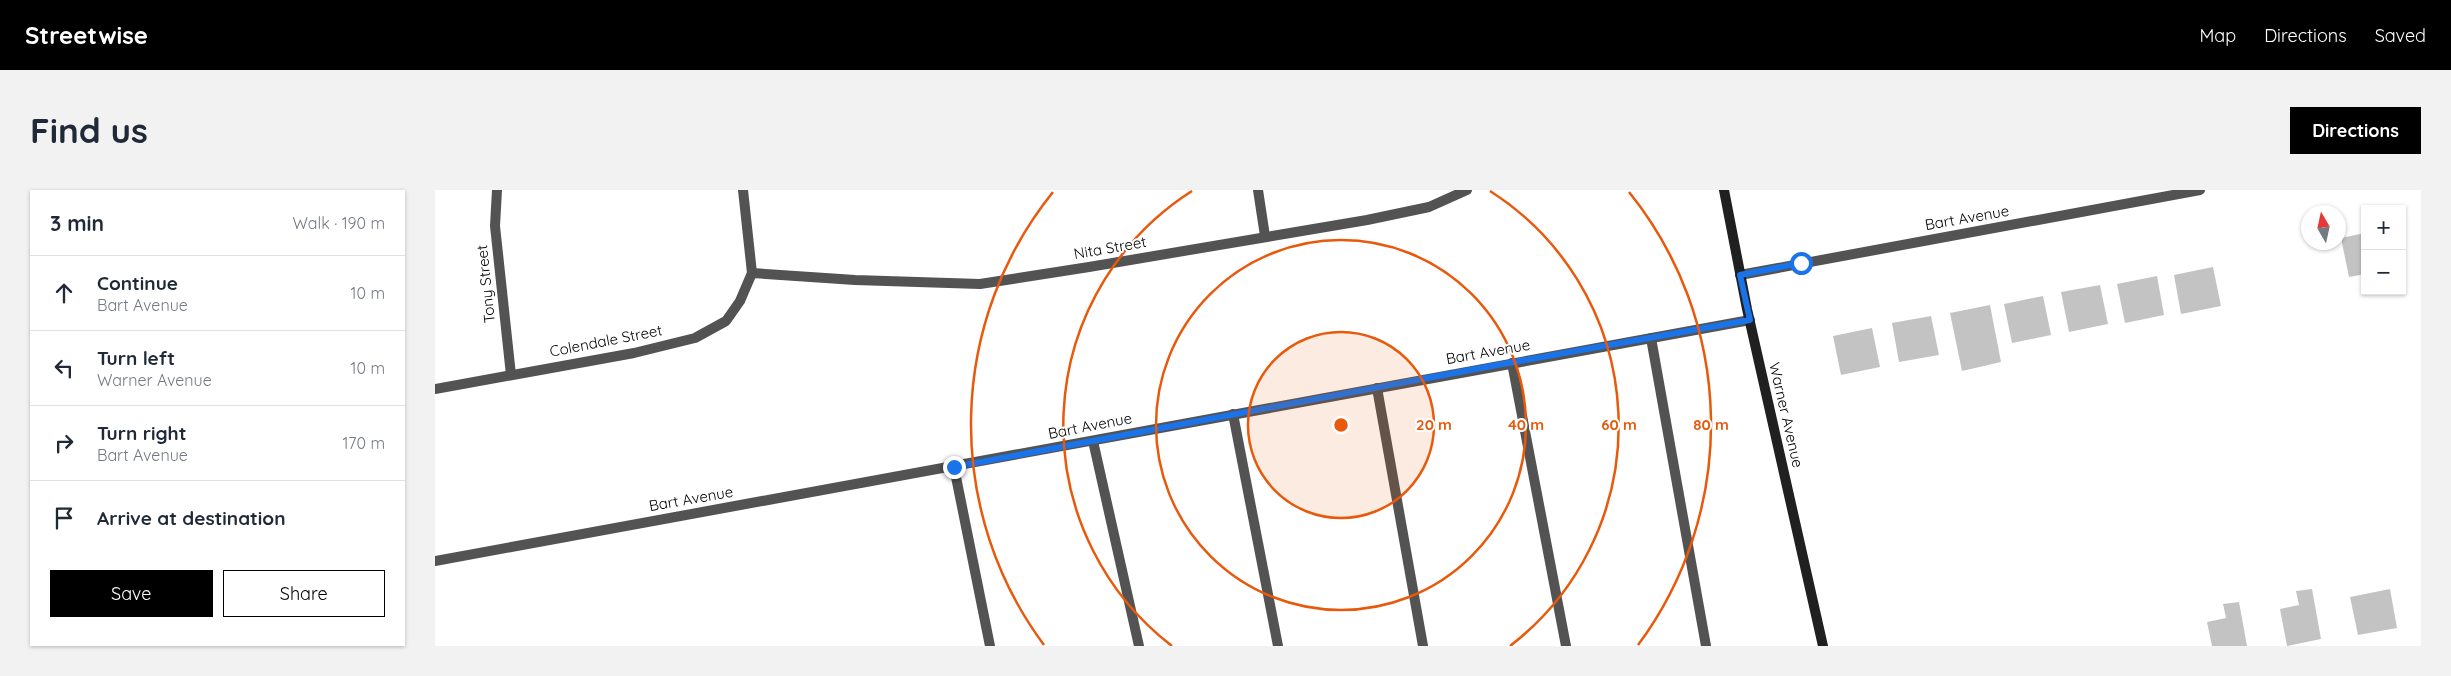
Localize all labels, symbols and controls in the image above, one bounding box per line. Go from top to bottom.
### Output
text: Streetwise [25,20,148,50]
text: Map [2199,24,2236,47]
text: Directions [2264,24,2347,47]
text: Saved [2375,24,2426,47]
button: Directions [2290,107,2421,154]
text: Find us [30,108,148,152]
street label: Bart Avenue [1923,201,2010,234]
north arrow [2301,205,2346,250]
map controls [2361,205,2406,295]
button: + [2361,205,2406,250]
text: 3 min [50,210,104,236]
text: Walk · 190 m [293,213,385,233]
street label: Nita Street [1072,232,1148,263]
street label: Tony Street [472,244,499,324]
button: − [2361,250,2406,295]
route start [1790,252,1813,275]
text: Continue [97,271,178,295]
icon: ahead [50,279,78,307]
text: 10 m [351,283,385,303]
text: Bart Avenue [97,295,188,315]
street label: Colendale Street [548,320,664,361]
street label: Bart Avenue [1444,335,1531,368]
text: Turn left [97,346,175,370]
icon: left [50,354,78,382]
text: 10 m [351,358,385,378]
street label: Warner Avenue [1765,360,1808,469]
text: Warner Avenue [97,370,212,390]
street label: Bart Avenue [1046,408,1133,443]
text: 20 m [1416,415,1452,434]
text: 40 m [1508,415,1544,434]
text: 60 m [1601,415,1637,434]
text: 80 m [1693,415,1729,434]
centre of rings [1332,416,1350,434]
text: Turn right [97,421,186,445]
icon: right [50,429,78,457]
text: 170 m [342,433,385,453]
text: Bart Avenue [97,445,188,465]
route end [943,456,966,479]
street label: Bart Avenue [647,482,734,515]
icon: arrive [50,504,78,532]
text: Arrive at destination [97,506,286,530]
button: Save [50,570,213,617]
button: Share [223,570,385,617]

